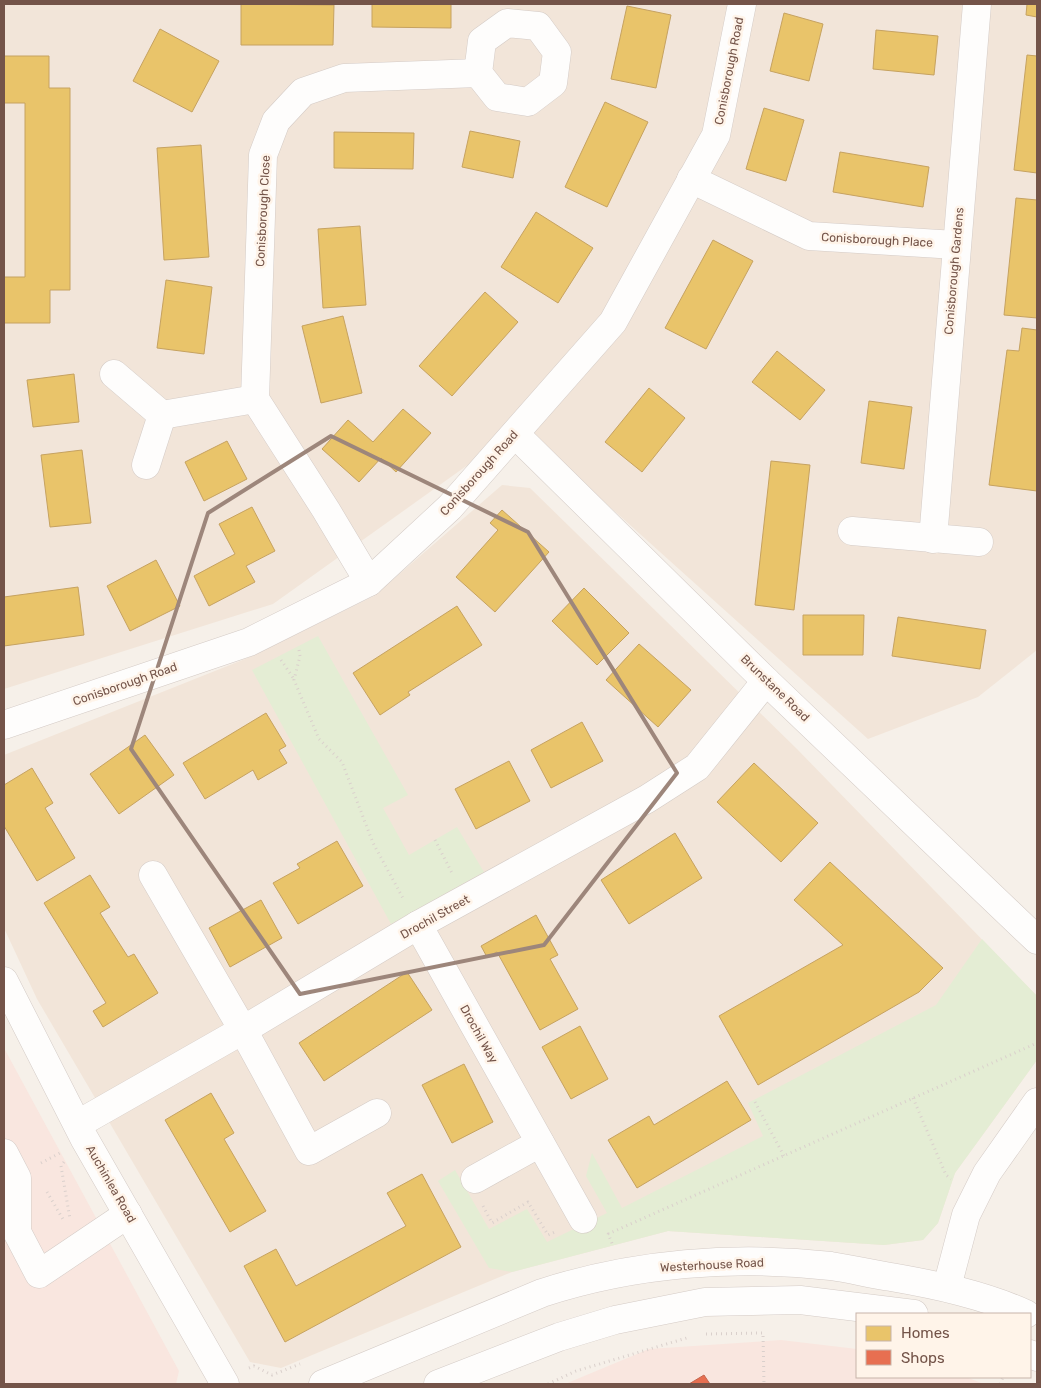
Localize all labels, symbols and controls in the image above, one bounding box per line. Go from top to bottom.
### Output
street label: Conisborough Road [712,16,746,126]
street label: Conisborough Close [253,155,273,267]
street label: Conisborough Gardens [941,207,967,335]
street label: Conisborough Place [821,230,933,250]
street label: Conisborough Road [437,428,521,518]
street label: Brunstane Road [738,652,812,724]
street label: Conisborough Road [71,660,179,708]
street label: Drochil Street [398,892,472,942]
street label: Drochil Way [457,1002,501,1066]
street label: Auchinlea Road [83,1143,139,1225]
street label: Westerhouse Road [660,1255,764,1275]
legend [856,1313,1031,1378]
text: Homes [901,1324,950,1342]
text: Shops [901,1349,945,1367]

